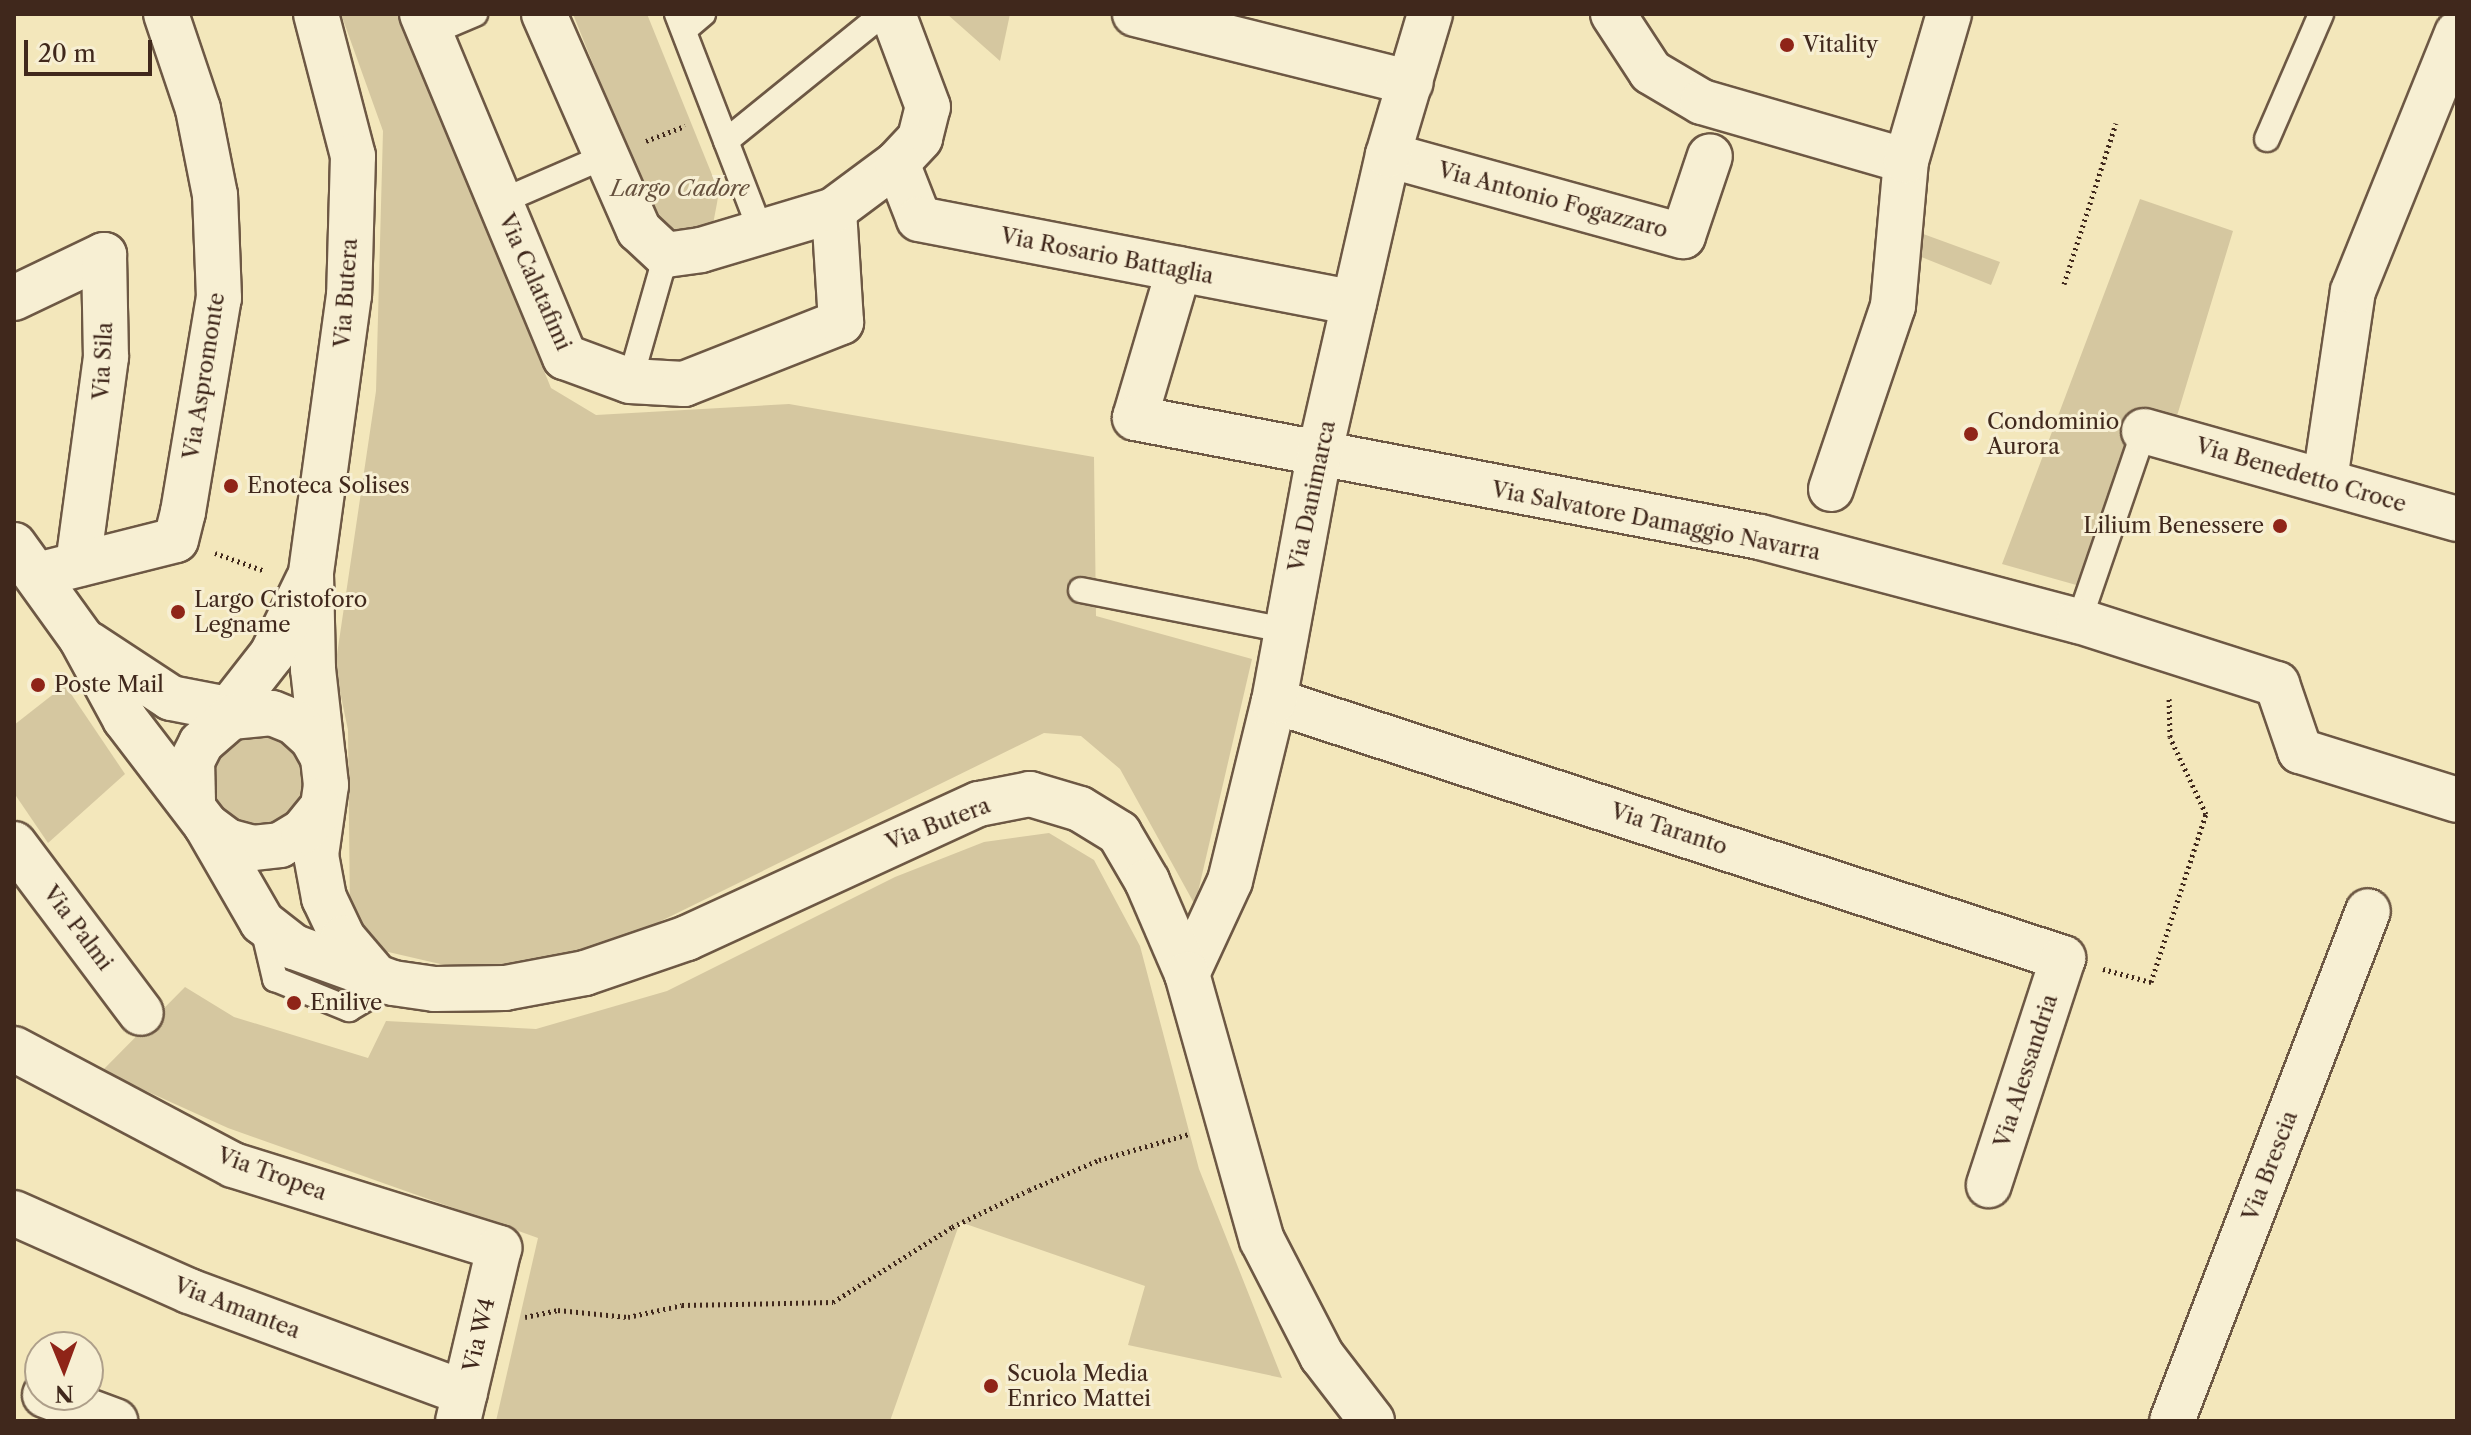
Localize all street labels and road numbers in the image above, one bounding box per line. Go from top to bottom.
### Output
street label: Via Antonio Fogazzaro [1435,156,1671,244]
street label: Via Calatafimi [493,209,577,355]
street label: Via Rosario Battaglia [998,222,1216,290]
street label: Via Butera [329,237,363,349]
street label: Via Aspromonte [178,290,230,462]
street label: Via Sila [88,321,118,401]
street label: Via Danimarca [1283,418,1341,574]
street label: Via Benedetto Croce [2193,432,2409,518]
street label: Via Salvatore Damaggio Navarra [1489,476,1823,566]
street label: Via Butera [882,792,994,856]
street label: Via Taranto [1607,798,1731,860]
street label: Via Palmi [37,880,119,976]
street label: Via Alessandria [1989,991,2063,1151]
street label: Via Brescia [2237,1107,2303,1225]
street label: Via Tropea [213,1142,331,1206]
street label: Via Amantea [170,1272,304,1344]
street label: Via W4 [458,1295,500,1375]

